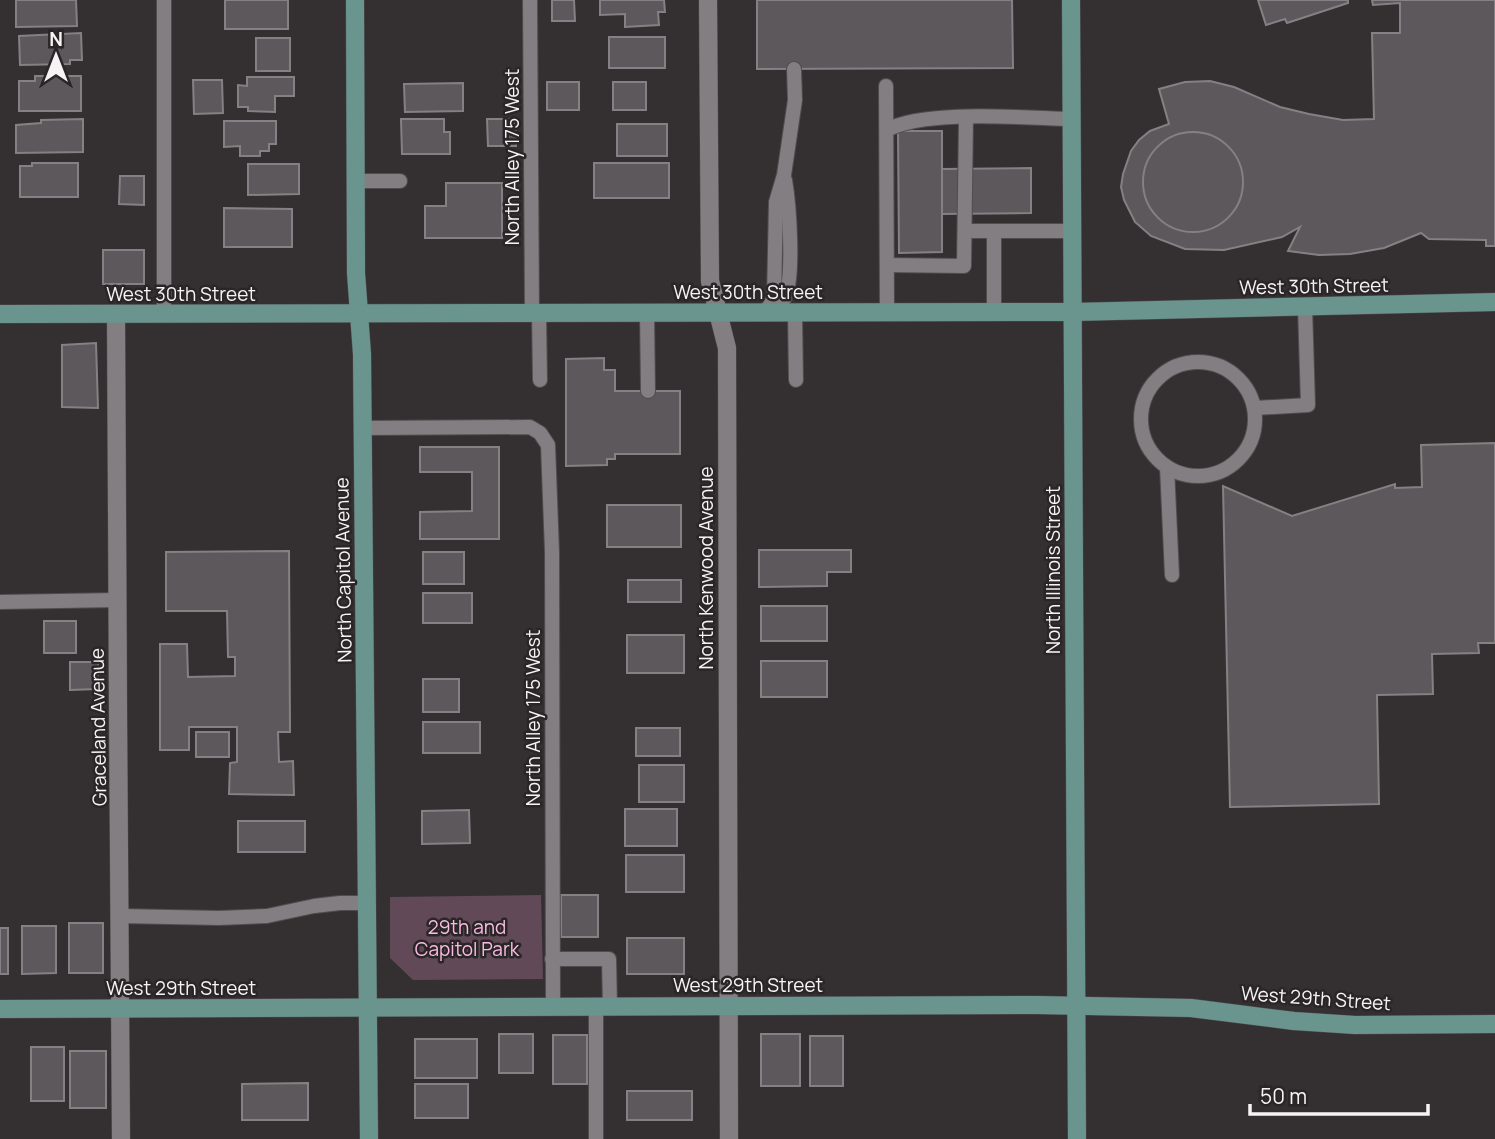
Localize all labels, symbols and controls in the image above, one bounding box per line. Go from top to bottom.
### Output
north arrow [21,21,91,91]
text: N [49,26,63,52]
street label: North Alley 175 West [499,69,525,245]
street label: West 30th Street [1239,272,1389,300]
street label: West 30th Street [673,279,823,305]
street label: West 30th Street [106,281,256,307]
street label: North Kenwood Avenue [693,466,719,670]
street label: North Capitol Avenue [328,477,358,663]
street label: North Illinois Street [1040,486,1066,654]
street label: North Alley 175 West [520,630,546,806]
street label: Graceland Avenue [84,648,112,806]
park label: 29th and Capitol Park [415,914,520,962]
street label: West 29th Street [673,972,823,998]
street label: West 29th Street [106,975,256,1001]
street label: West 29th Street [1240,980,1392,1016]
scale bar [1250,1072,1428,1116]
text: 50 m [1260,1082,1307,1110]

